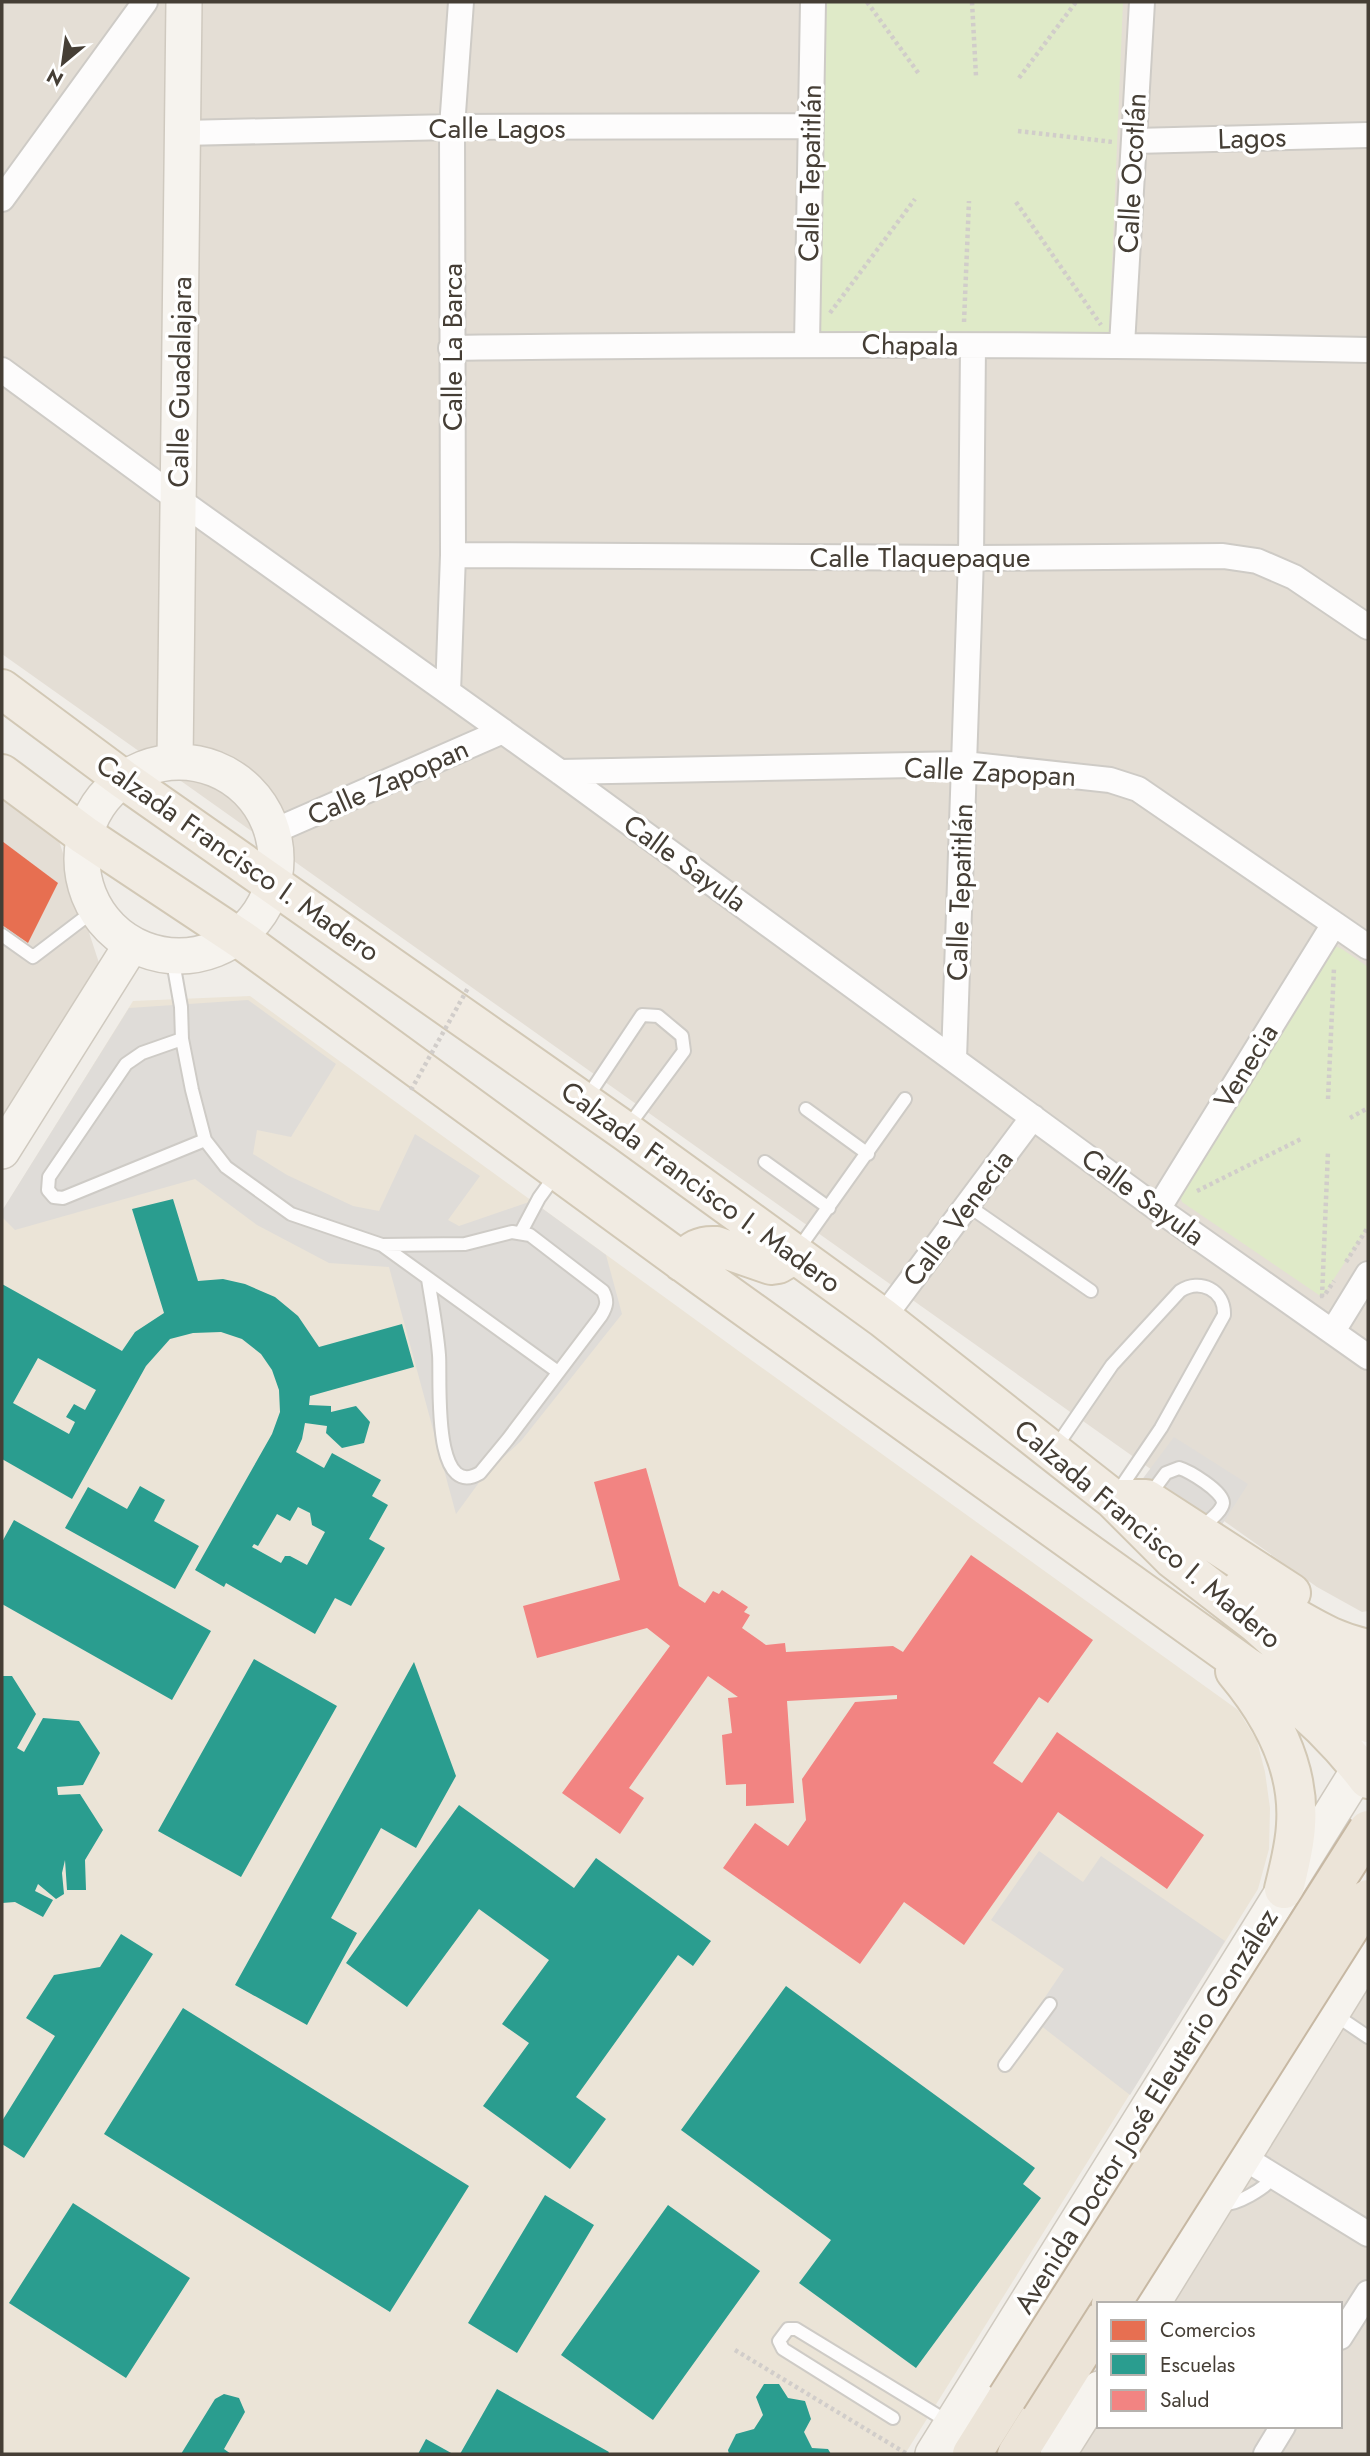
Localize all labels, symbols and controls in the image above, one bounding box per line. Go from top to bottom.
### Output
north arrow [28,28,98,98]
text: N [42,62,68,93]
street label: Calle Tepatitlán [788,84,832,262]
street label: Calle Ocotlán [1107,92,1157,254]
street label: Calle Lagos [429,108,565,149]
street label: Lagos [1217,116,1287,160]
street label: Calle La Barca [432,263,473,431]
street label: Calle Guadalajara [158,276,202,488]
street label: Chapala [861,324,959,366]
street label: Calle Tlaquepaque [810,537,1030,578]
street label: Calle Zapopan [301,728,475,836]
street label: Calzada Francisco I. Madero [88,744,388,972]
street label: Calle Zapopan [903,747,1077,797]
street label: Calle Tepatitlán [936,802,984,982]
street label: Calle Sayula [615,804,755,922]
street label: Venecia [1204,1015,1288,1117]
street label: Calzada Francisco I. Madero [552,1071,850,1303]
street label: Calle Sayula [1073,1138,1213,1256]
street label: Calle Venecia [893,1141,1023,1295]
street label: Calzada Francisco I. Madero [1005,1410,1291,1658]
street label: Avenida Doctor José Eleuterio González [1004,1900,1288,2322]
legend [1097,2302,1342,2428]
text: Comercios [1160,2315,1255,2345]
text: Escuelas [1160,2350,1235,2380]
text: Salud [1160,2385,1209,2415]

